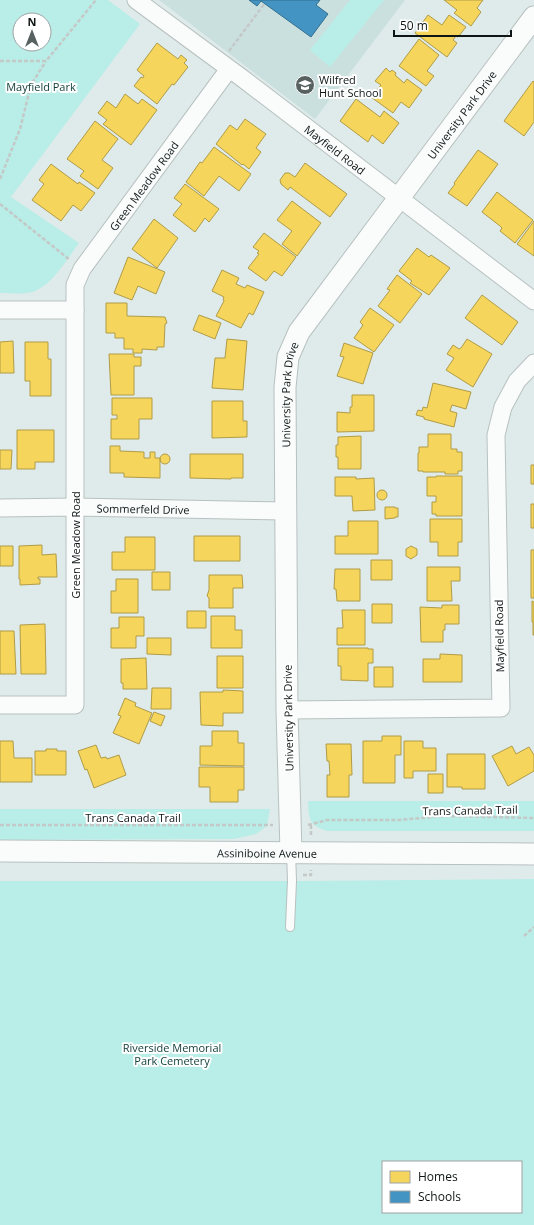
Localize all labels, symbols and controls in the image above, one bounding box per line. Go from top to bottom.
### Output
north arrow [12,12,52,52]
scale bar [394,12,511,38]
text: N [28,14,36,29]
text: 50 m [400,17,428,34]
street label: University Park Drive [423,67,499,162]
place label: Wilfred Hunt School [319,72,381,100]
school or university icon: Wilfred Hunt School [294,74,316,96]
park label: Mayfield Park [6,79,76,94]
street label: Mayfield Road [302,121,369,177]
street label: Green Meadow Road [105,138,181,233]
street label: University Park Drive [277,339,301,448]
street label: Green Meadow Road [68,491,83,599]
street label: Sommerfeld Drive [96,500,190,517]
street label: Mayfield Road [491,599,507,673]
street label: University Park Drive [280,664,296,772]
street label: Trans Canada Trail [422,802,518,818]
street label: Trans Canada Trail [85,810,181,825]
street label: Assiniboine Avenue [217,845,317,860]
park label: Riverside Memorial Park Cemetery [123,1040,221,1068]
legend [382,1161,522,1213]
text: Homes [418,1168,458,1185]
text: Schools [418,1188,461,1205]

